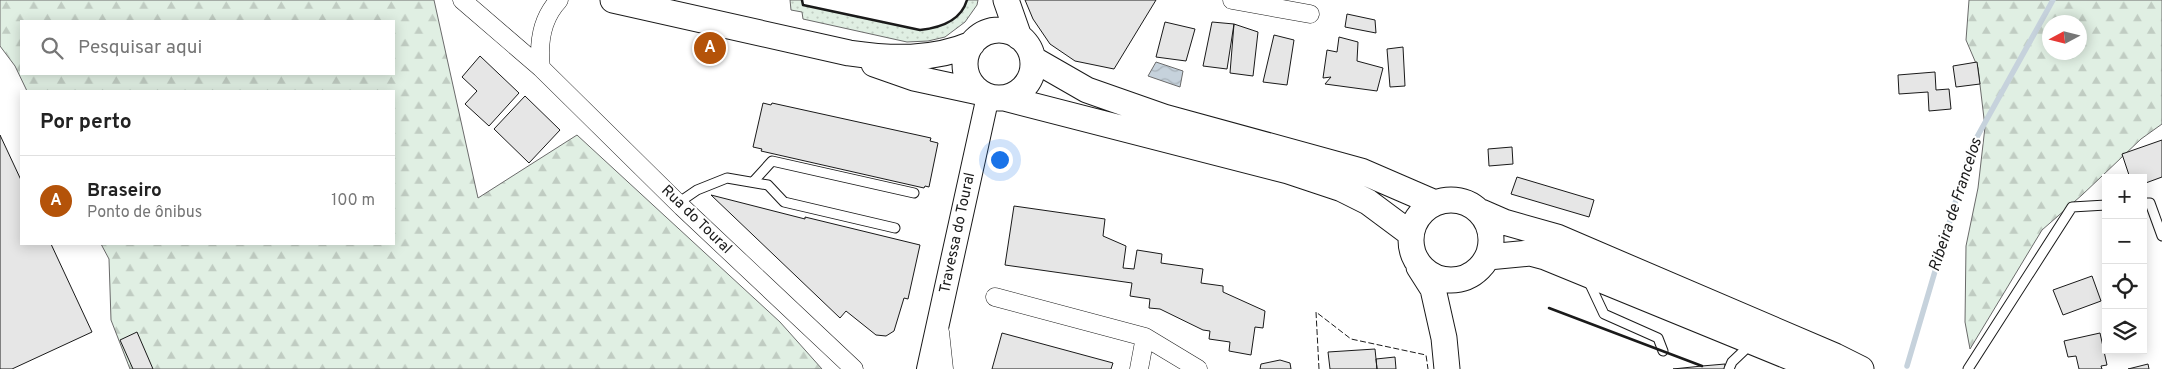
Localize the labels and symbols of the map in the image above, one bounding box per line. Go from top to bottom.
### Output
north arrow [2042,15,2087,60]
pin: A [694,29,726,67]
water label: Ribeira de Francelos [1925,135,1987,274]
your location [987,147,1013,173]
street label: Travessa do Toural [936,171,980,295]
street label: Rua do Toural [657,182,735,258]

